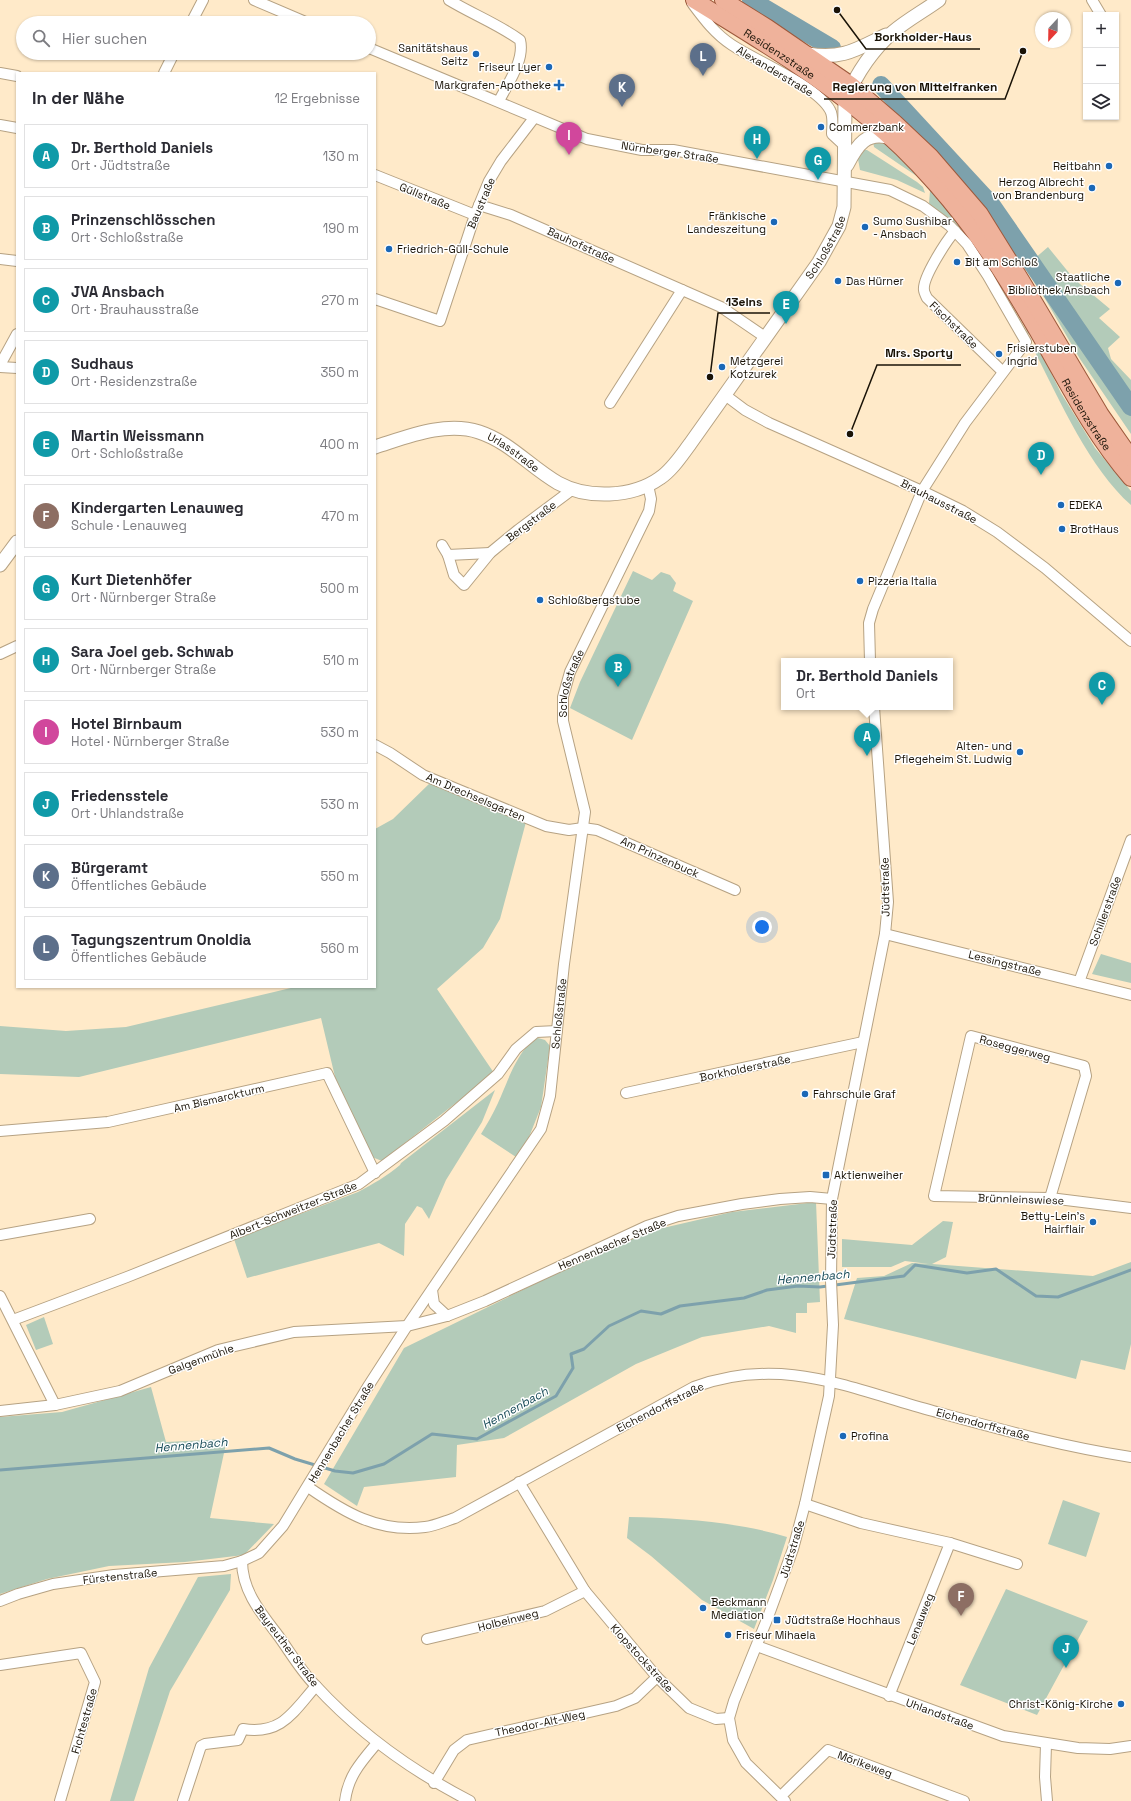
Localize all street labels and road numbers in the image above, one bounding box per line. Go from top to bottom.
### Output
street label: Residenzstraße [741,25,818,82]
street label: Alexanderstraße [734,43,816,99]
street label: Nürnberger Straße [620,138,720,166]
street label: Baustraße [464,175,498,231]
street label: Güllstraße [397,179,453,213]
street label: Schloßstraße [802,214,848,282]
street label: Bauhofstraße [545,224,617,266]
street label: Fischstraße [927,298,981,352]
street label: Residenzstraße [1059,376,1114,453]
street label: Urlasstraße [485,429,542,475]
street label: Brauhausstraße [898,476,980,526]
street label: Bergstraße [503,498,559,544]
street label: Schloßstraße [556,647,587,717]
street label: Am Drechselsgarten [424,770,528,824]
street label: Am Prinzenbuck [619,833,702,881]
street label: Jüdtstraße [877,857,893,917]
street label: Schillerstraße [1086,874,1124,948]
street label: Lessingstraße [967,947,1043,979]
street label: Schloßstraße [548,978,569,1050]
street label: Roseggerweg [978,1032,1052,1064]
street label: Borkholderstraße [698,1052,792,1084]
street label: Am Bismarckturm [172,1081,266,1115]
street label: Albert-Schweitzer-Straße [227,1178,359,1242]
street label: Brünnleinswiese [978,1190,1064,1208]
street label: Jüdtstraße [824,1199,840,1259]
street label: Hennenbacher Straße [556,1215,668,1273]
street label: Galgenmühle [166,1341,236,1377]
street label: Hennenbacher Straße [305,1379,377,1485]
street label: Eichendorffstraße [614,1379,706,1435]
street label: Eichendorffstraße [935,1405,1031,1443]
street label: Jüdtstraße [777,1518,807,1580]
street label: Fürstenstraße [82,1565,158,1587]
street label: Lenauweg [903,1591,937,1647]
street label: Bayreuther Straße [252,1603,322,1689]
street label: Holbeinweg [476,1606,540,1634]
street label: Klopstockstraße [608,1621,676,1695]
street label: Fichtestraße [68,1687,100,1755]
street label: Uhlandstraße [904,1695,976,1733]
street label: Theodor-Alt-Weg [494,1707,586,1739]
street label: Mörikeweg [836,1748,894,1780]

